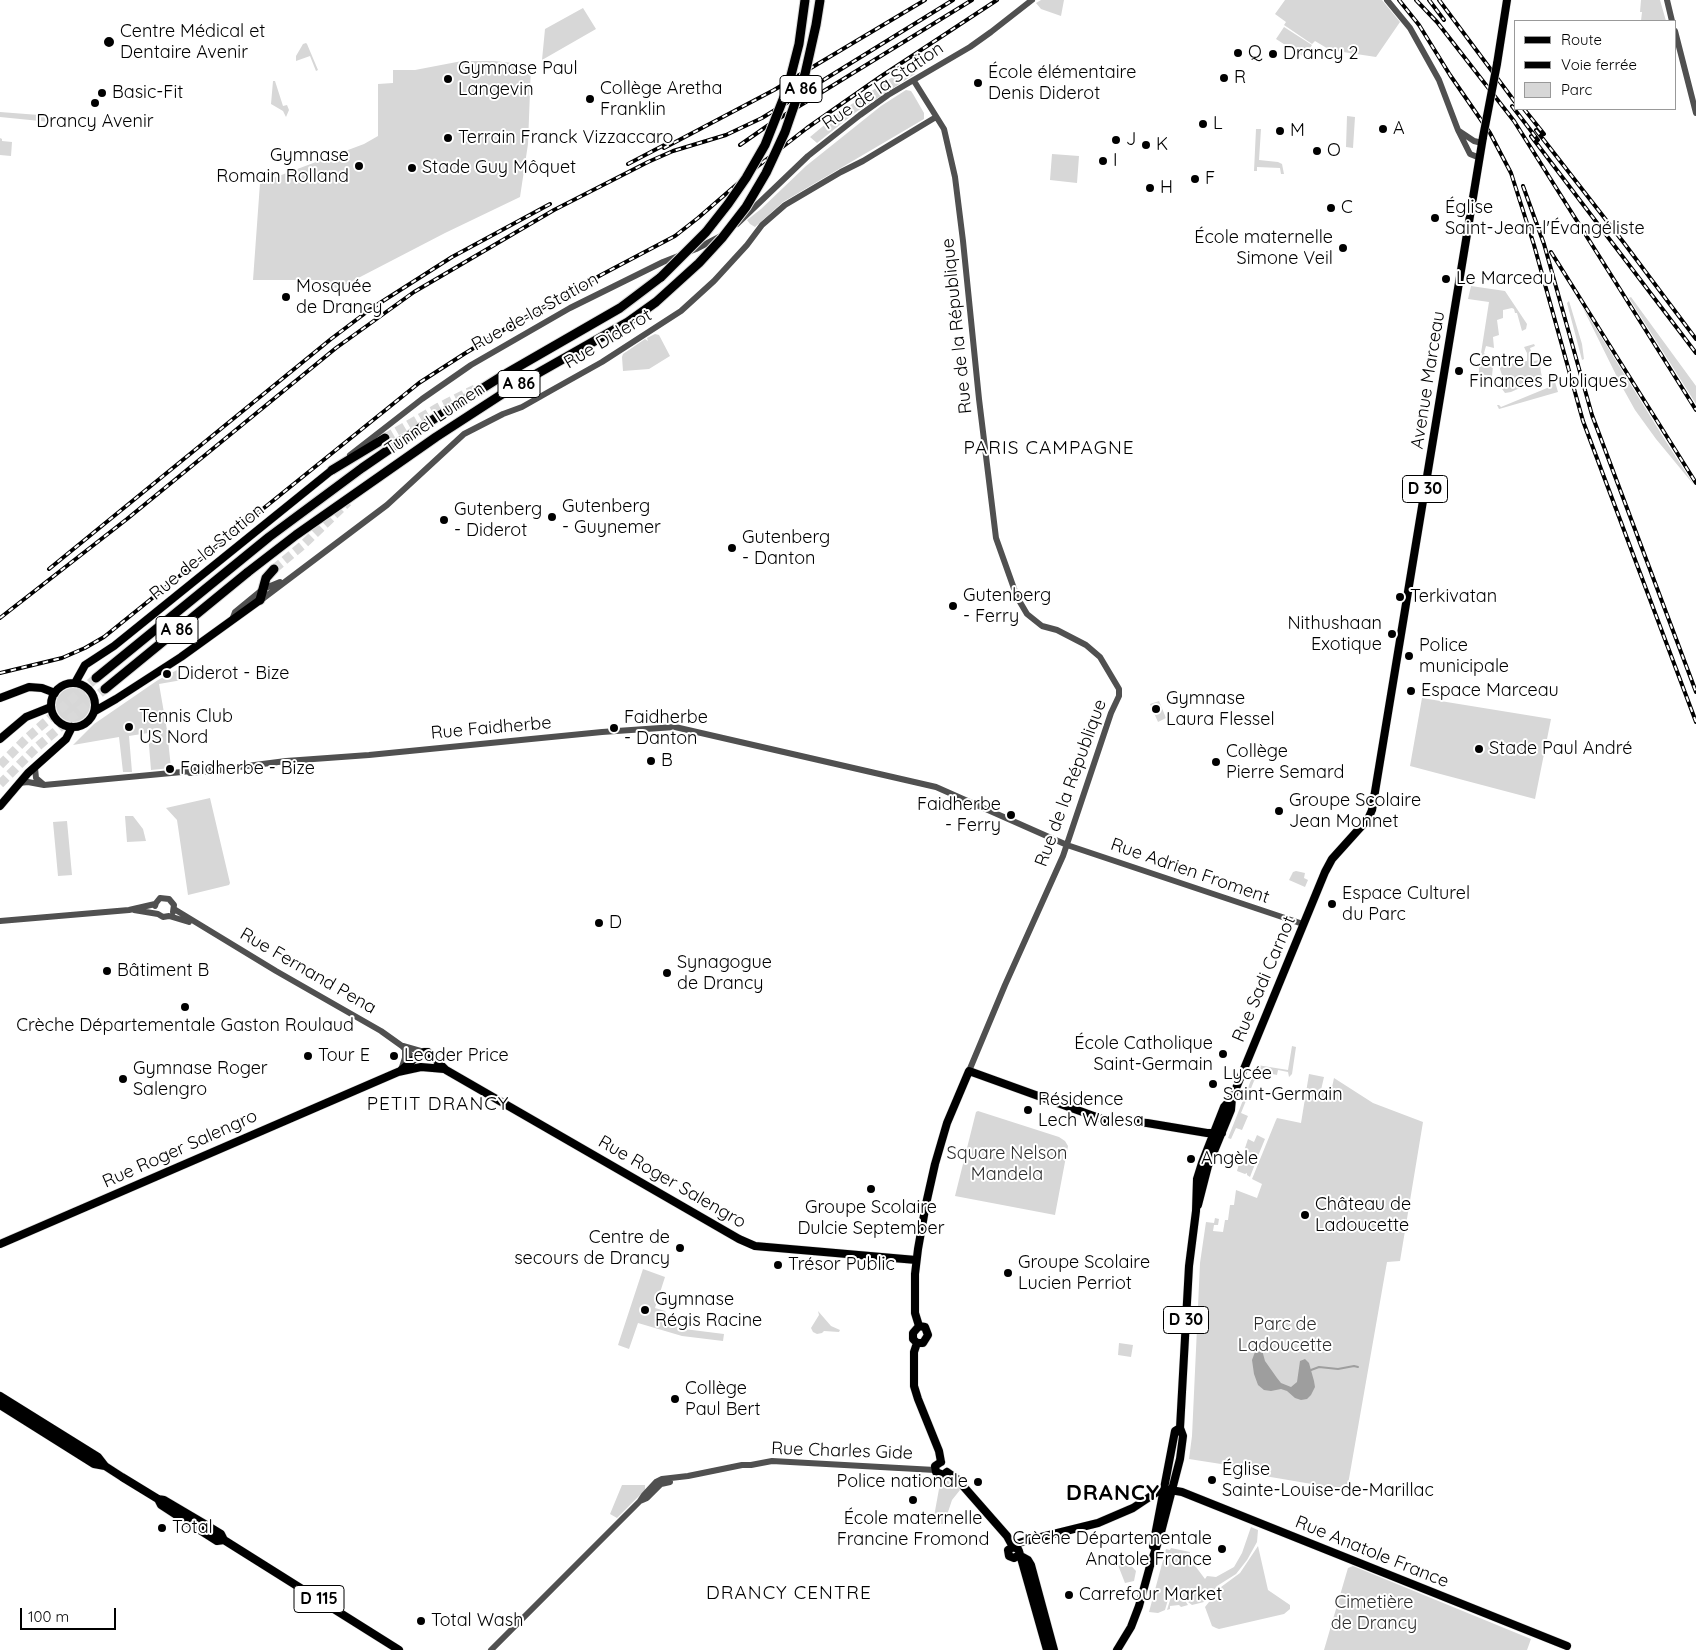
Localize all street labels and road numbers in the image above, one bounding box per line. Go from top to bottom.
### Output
street label: Rue de la Station [818,37,948,135]
road number: A 86 [780,76,822,102]
street label: Rue de la République [937,237,977,415]
street label: Rue de la Station [468,268,602,356]
street label: Rue Diderot [560,304,656,374]
street label: Avenue Marceau [1406,309,1450,451]
road number: A 86 [498,370,540,398]
street label: Tunnel Lumen [381,378,489,460]
road number: D 30 [1402,476,1448,502]
street label: Rue de la Station [145,499,269,605]
road number: A 86 [156,616,198,644]
street label: Rue de la République [1031,696,1111,870]
street label: Rue Faidherbe [430,712,552,744]
street label: Rue Adrien Froment [1108,834,1272,908]
street label: Rue Sadi Carnot [1228,913,1300,1045]
street label: Rue Fernand Pena [236,923,380,1019]
street label: Rue Roger Salengro [99,1105,261,1193]
street label: Rue Roger Salengro [594,1131,750,1233]
road number: D 30 [1164,1306,1208,1334]
street label: Rue Charles Gide [771,1438,913,1464]
street label: Rue Anatole France [1292,1511,1452,1593]
road number: D 115 [294,1586,344,1612]

